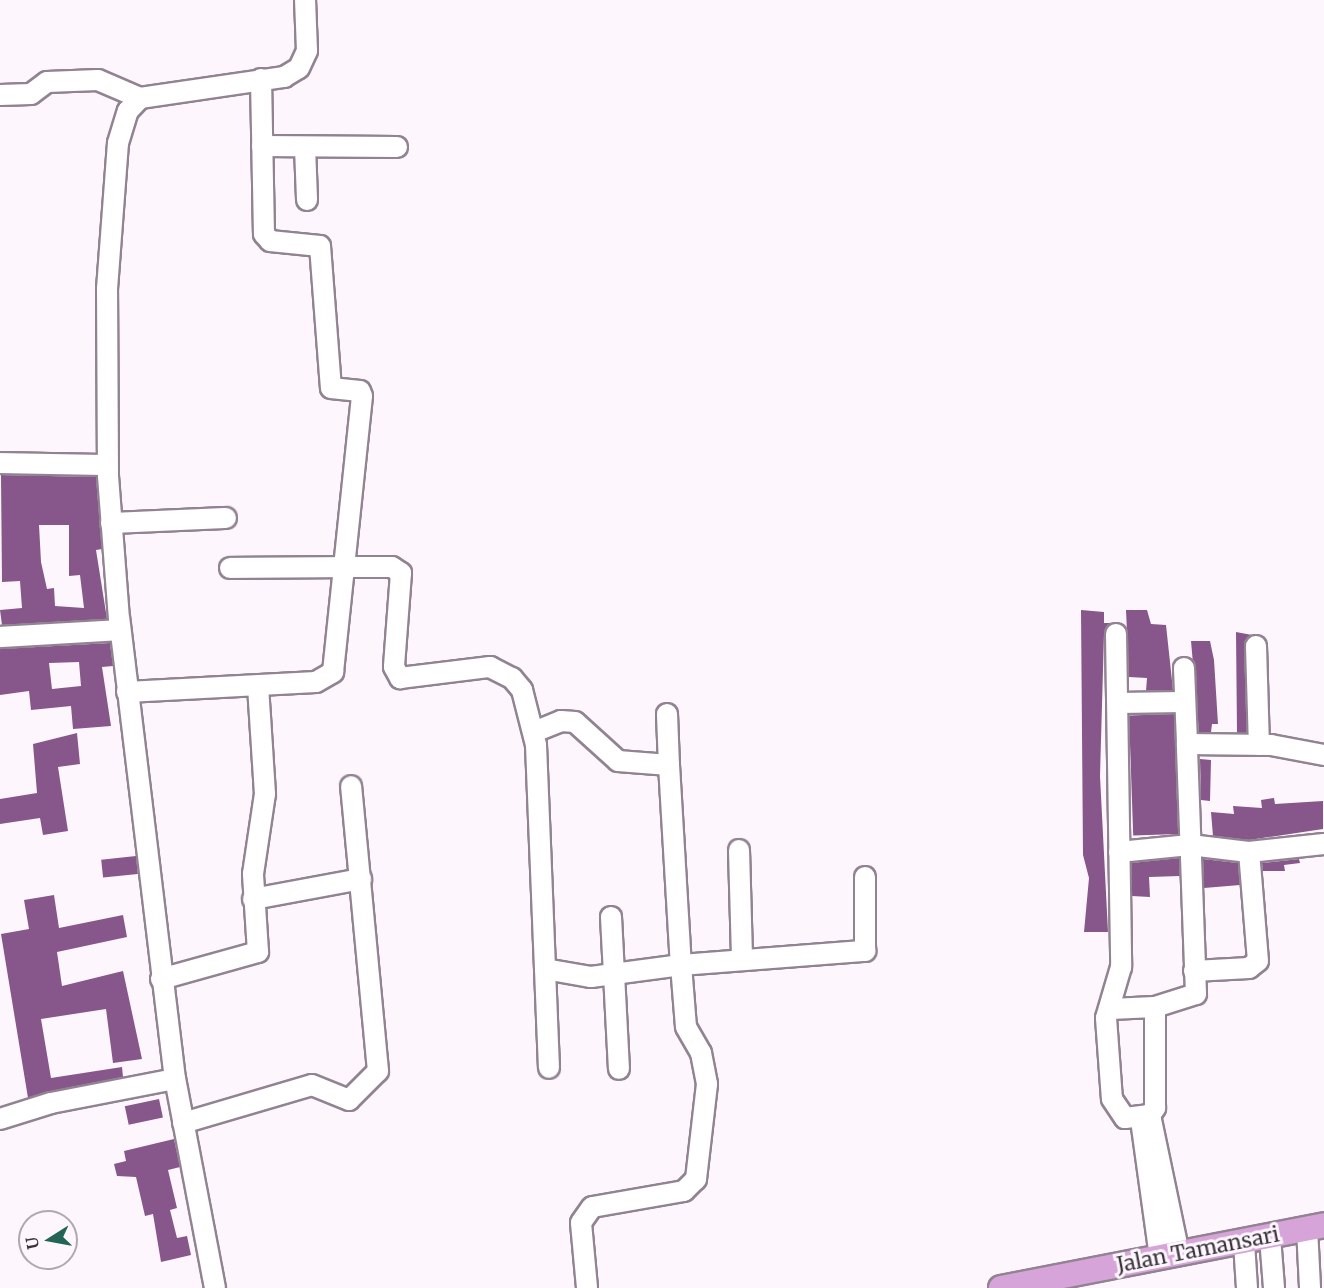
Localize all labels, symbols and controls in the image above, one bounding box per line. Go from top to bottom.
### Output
north arrow [18,1210,78,1270]
street label: Jalan Tamansari [1115,1222,1281,1278]
text: U [21,1235,43,1251]

